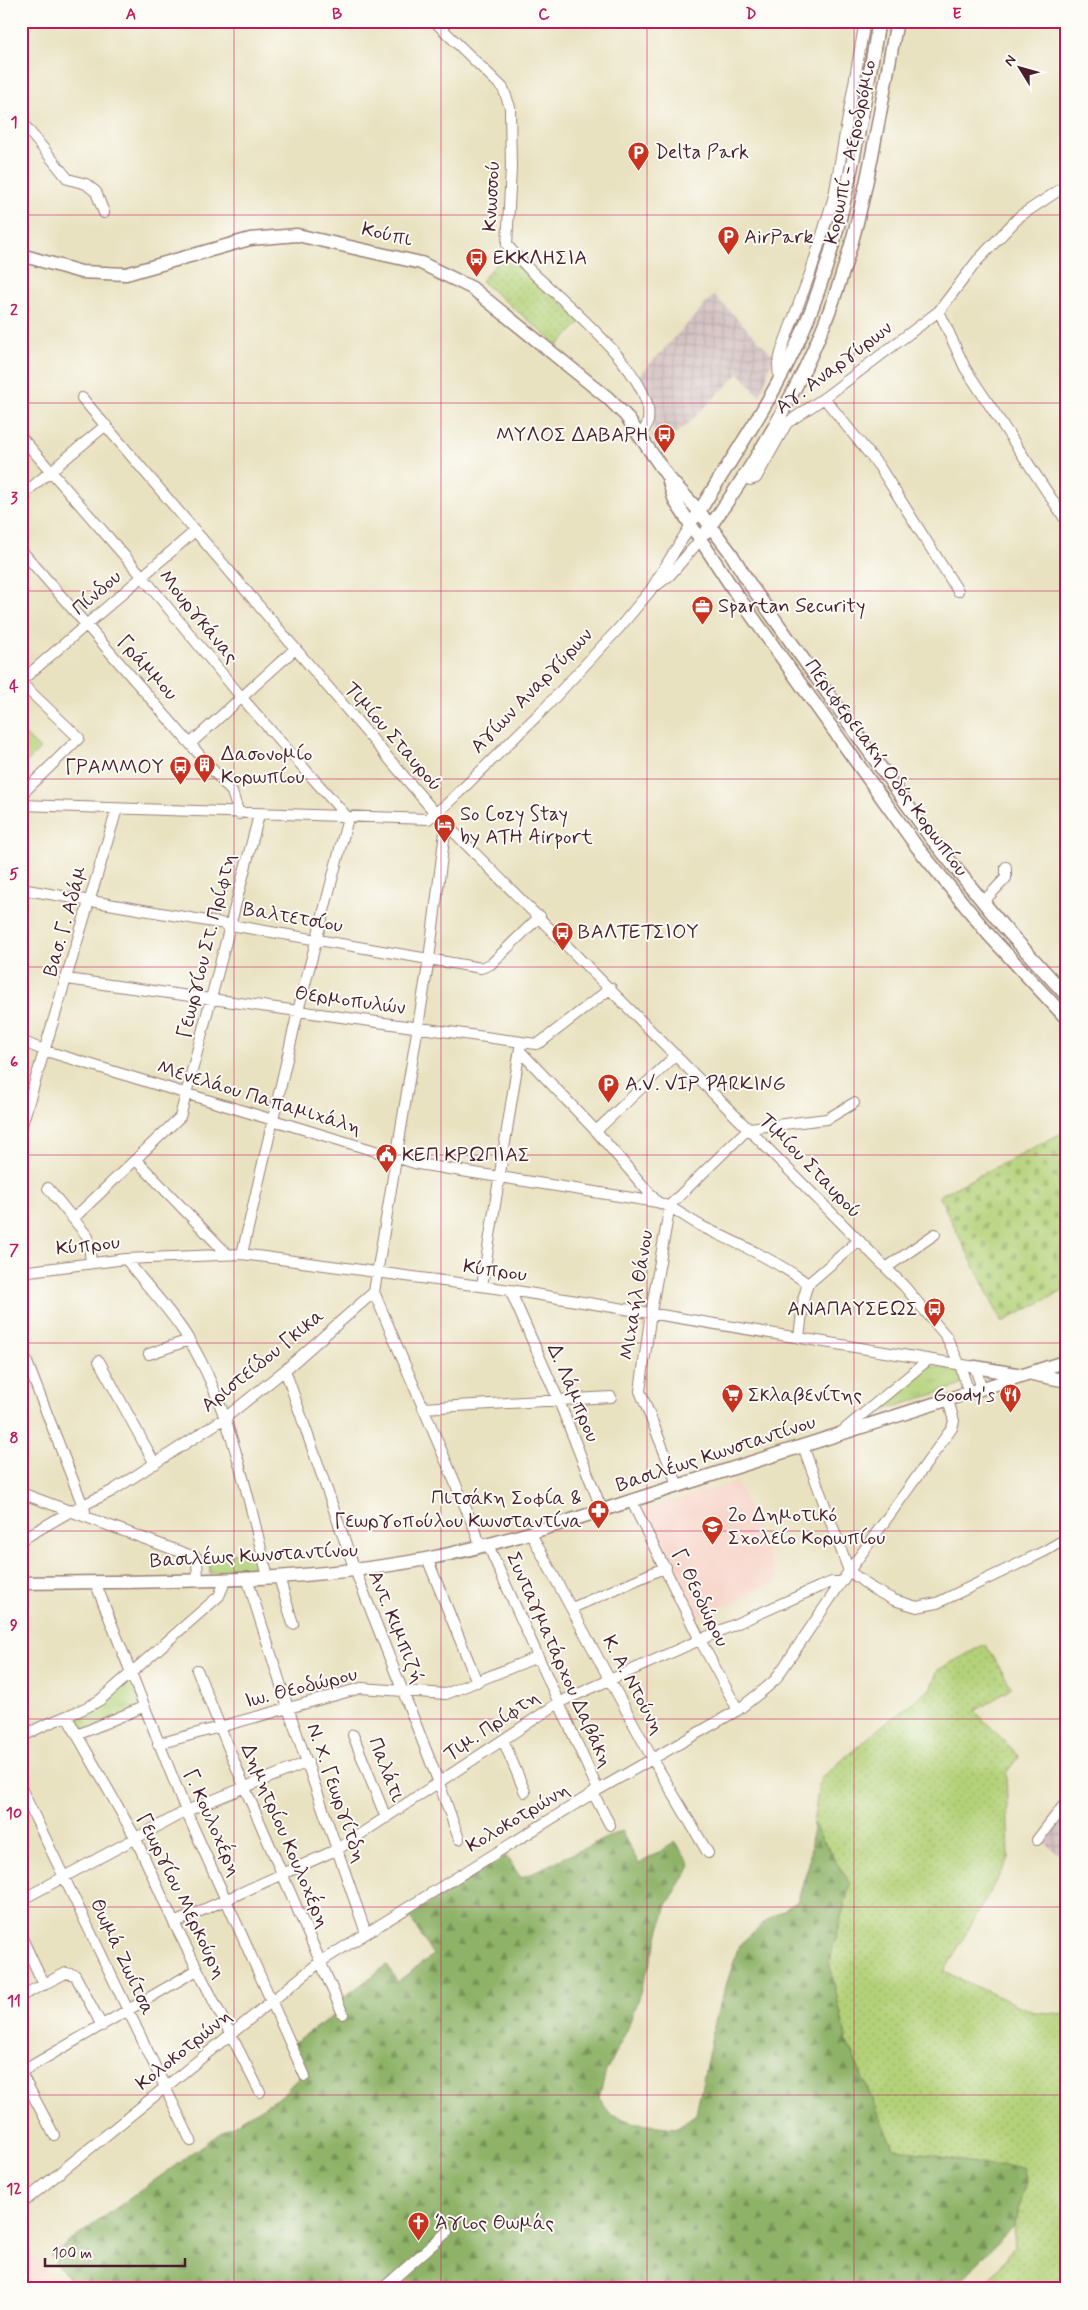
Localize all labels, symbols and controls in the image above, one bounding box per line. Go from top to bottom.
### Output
text: A [126,4,136,25]
text: B [332,4,342,25]
text: C [538,4,550,25]
text: D [745,4,757,25]
text: E [952,4,962,25]
north arrow [996,42,1046,92]
text: N [1000,52,1020,70]
street label: Κορωπί - Αεροδρόμιο [818,57,884,247]
text: 1 [10,112,18,133]
place label: Delta Park [655,139,749,166]
parking icon: Delta Park [627,140,651,171]
street label: Κνωσσού [477,160,507,232]
street label: Κούπι [359,216,416,254]
place label: AirPark [744,224,814,251]
parking icon: AirPark [716,225,740,256]
place label: ΕΚΚΛΗΣΙΑ [493,245,587,272]
bus stop icon: ΕΚΚΛΗΣΙΑ [465,246,489,277]
text: 2 [10,300,18,321]
street label: Αγ. Αναργύρων [770,315,898,421]
place label: ΜΥΛΟΣ ΔΑΒΑΡΗ [496,422,649,449]
bus stop icon: ΜΥΛΟΣ ΔΑΒΑΡΗ [653,423,677,454]
text: 3 [10,488,18,509]
street label: Πίνδου [66,564,128,622]
street label: Μουργκάνας [152,564,244,670]
place label: Spartan Security [718,593,865,620]
office icon: Spartan Security [690,594,714,625]
street label: Αγίων Αναργύρων [465,622,599,760]
street label: Γράμμου [110,630,184,706]
street label: Περιφερειακή Οδός Κορωπίου [798,654,974,882]
text: 4 [9,676,19,697]
street label: Τιμίου Σταυρού [338,676,448,798]
place label: Δασονομίο Κορωπίου [221,741,313,791]
building icon: Δασονομίο Κορωπίου [193,753,217,784]
place label: ΓΡΑΜΜΟΥ [65,754,164,781]
bus stop icon: ΓΡΑΜΜΟΥ [168,755,192,786]
place label: So Cozy Stay by ATH Airport [460,801,593,851]
hotel icon: So Cozy Stay by ATH Airport [432,813,456,844]
street label: Γεωργίου Στ. Πρίφτη [171,851,243,1041]
street label: Βασ. Γ. Αδάμ [37,862,95,980]
text: 5 [9,864,19,885]
street label: Βαλτετσίου [241,896,345,940]
place label: ΒΑΛΤΕΤΣΙΟΥ [578,919,699,946]
bus stop icon: ΒΑΛΤΕΤΣΙΟΥ [550,920,574,951]
street label: Θερμοπυλών [293,980,407,1022]
text: 6 [10,1052,18,1073]
street label: Μενελάου Παπαμιχάλη [154,1054,364,1142]
place label: A.V. VIP PARKING [625,1071,786,1098]
parking icon: A.V. VIP PARKING [597,1072,621,1103]
street label: Τιμίου Σταυρού [753,1107,867,1225]
place label: ΚΕΠ ΚΡΩΠΙΑΣ [402,1142,530,1169]
public building icon: ΚΕΠ ΚΡΩΠΙΑΣ [374,1143,398,1174]
street label: Μιχαήλ Θάνου [613,1228,661,1362]
street label: Κύπρου [55,1229,121,1263]
text: 7 [9,1240,19,1261]
street label: Κύπρου [461,1253,529,1289]
place label: ΑΝΑΠΑΥΣΕΩΣ [787,1296,918,1323]
bus stop icon: ΑΝΑΠΑΥΣΕΩΣ [922,1297,946,1328]
street label: Αριστείδου Γκικα [196,1303,330,1419]
street label: Δ. Λάμπρου [540,1340,606,1446]
place label: Σκλαβενίτης [748,1382,862,1409]
place label: Goody's [933,1382,995,1409]
supermarket icon: Σκλαβενίτης [720,1383,744,1414]
restaurant icon: Goody's [999,1383,1023,1414]
street label: Βασιλέως Κωνσταντίνου [613,1409,819,1499]
text: 8 [9,1428,19,1449]
place label: Πιτσάκη Σοφία & Γεωργοπούλου Κωνσταντίνα [334,1485,582,1535]
pharmacy icon: Πιτσάκη Σοφία & Γεωργοπούλου Κωνσταντίνα [586,1498,610,1529]
place label: 2ο Δημοτικό Σχολείο Κορωπίου [728,1502,885,1552]
school or university icon: 2ο Δημοτικό Σχολείο Κορωπίου [700,1515,724,1546]
street label: Βασιλέως Κωνσταντίνου [149,1537,359,1575]
street label: Γ. Θεοδώρου [665,1544,735,1652]
street label: Συνταγματάρχου Δαβάκη [499,1548,619,1772]
street label: Αντ. Κιμπιζή [361,1567,431,1687]
text: 9 [10,1615,18,1636]
street label: Κ. Α. Ντούνη [596,1631,670,1739]
street label: Ιω. Θεοδώρου [242,1661,360,1715]
street label: Τιμ. Πρίφτη [439,1684,545,1768]
street label: Ν. Χ. Γεωργίτδη [300,1720,372,1866]
street label: Παλάτι [361,1734,411,1807]
street label: Δημητρίου Κουλοχέρη [234,1739,336,1933]
street label: Γ. Κουλοχέρη [176,1765,248,1881]
street label: Κολοκοτρώνη [461,1776,575,1860]
text: 10 [6,1803,22,1824]
street label: Γεωργίου Μερκούρη [129,1809,233,1983]
street label: Θωμά Ζωίτσα [83,1894,161,2020]
text: 11 [7,1991,21,2012]
street label: Κολοκοτρώνη [130,2003,238,2097]
text: 12 [6,2179,22,2200]
place label: Άγιος Θωμάς [435,2210,554,2237]
church icon: Άγιος Θωμάς [407,2211,431,2242]
scale bar [45,2235,185,2267]
text: 100 m [52,2244,92,2264]

